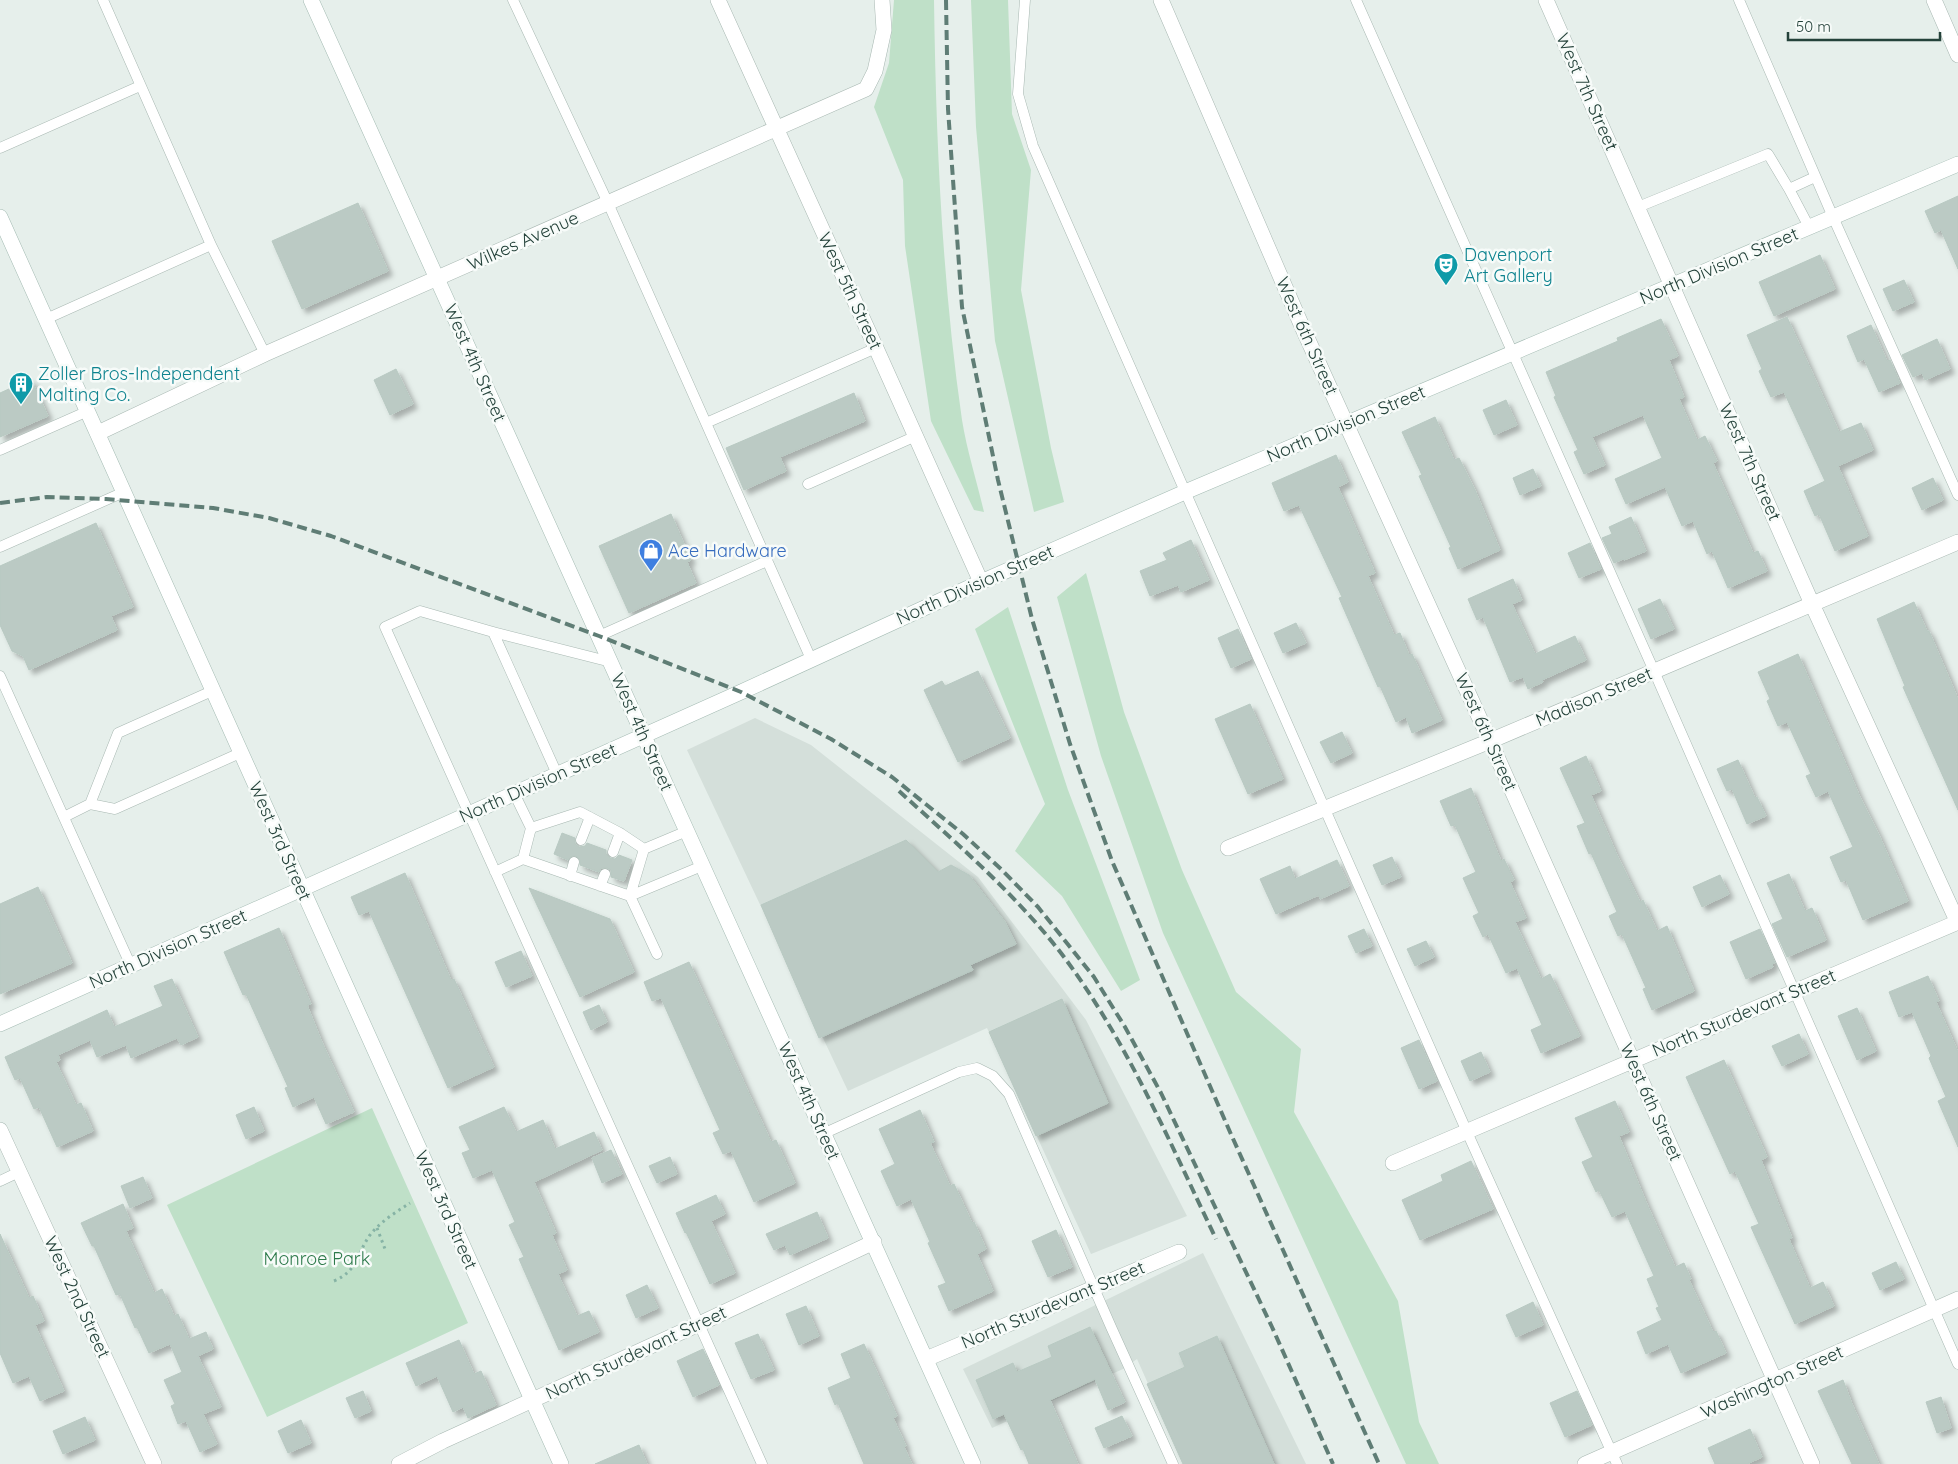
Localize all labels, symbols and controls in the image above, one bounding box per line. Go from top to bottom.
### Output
scale bar [1788,10,1940,42]
text: 50 m [1796,17,1831,36]
street label: West 7th Street [1551,29,1624,154]
street label: Wilkes Avenue [463,206,582,275]
street label: North Division Street [1636,222,1802,309]
street label: West 5th Street [813,228,888,353]
place label: Davenport Art Gallery [1464,243,1553,287]
theatre icon: Davenport Art Gallery [1433,252,1459,286]
street label: West 6th Street [1271,273,1344,398]
street label: West 4th Street [439,300,512,425]
place label: Zoller Bros-Independent Malting Co. [38,362,240,406]
building icon: Zoller Bros-Independent Malting Co. [8,371,34,405]
street label: North Division Street [1263,380,1429,467]
street label: West 7th Street [1714,399,1787,524]
shop icon: Ace Hardware [638,538,664,572]
place label: Ace Hardware [668,539,787,562]
street label: North Division Street [892,539,1057,630]
street label: Madison Street [1532,662,1656,731]
street label: West 4th Street [606,669,679,794]
street label: West 6th Street [1450,669,1523,794]
street label: North Division Street [455,737,620,828]
street label: West 3rd Street [244,778,317,904]
street label: North Division Street [85,903,250,994]
street label: North Sturdevant Street [1649,963,1839,1062]
street label: West 4th Street [773,1038,846,1163]
street label: West 6th Street [1615,1039,1688,1164]
street label: West 3rd Street [410,1147,483,1273]
street label: West 2nd Street [39,1232,116,1362]
park label: Monroe Park [264,1247,370,1270]
street label: North Sturdevant Street [958,1255,1148,1354]
street label: North Sturdevant Street [542,1300,730,1405]
street label: Washington Street [1697,1340,1847,1423]

